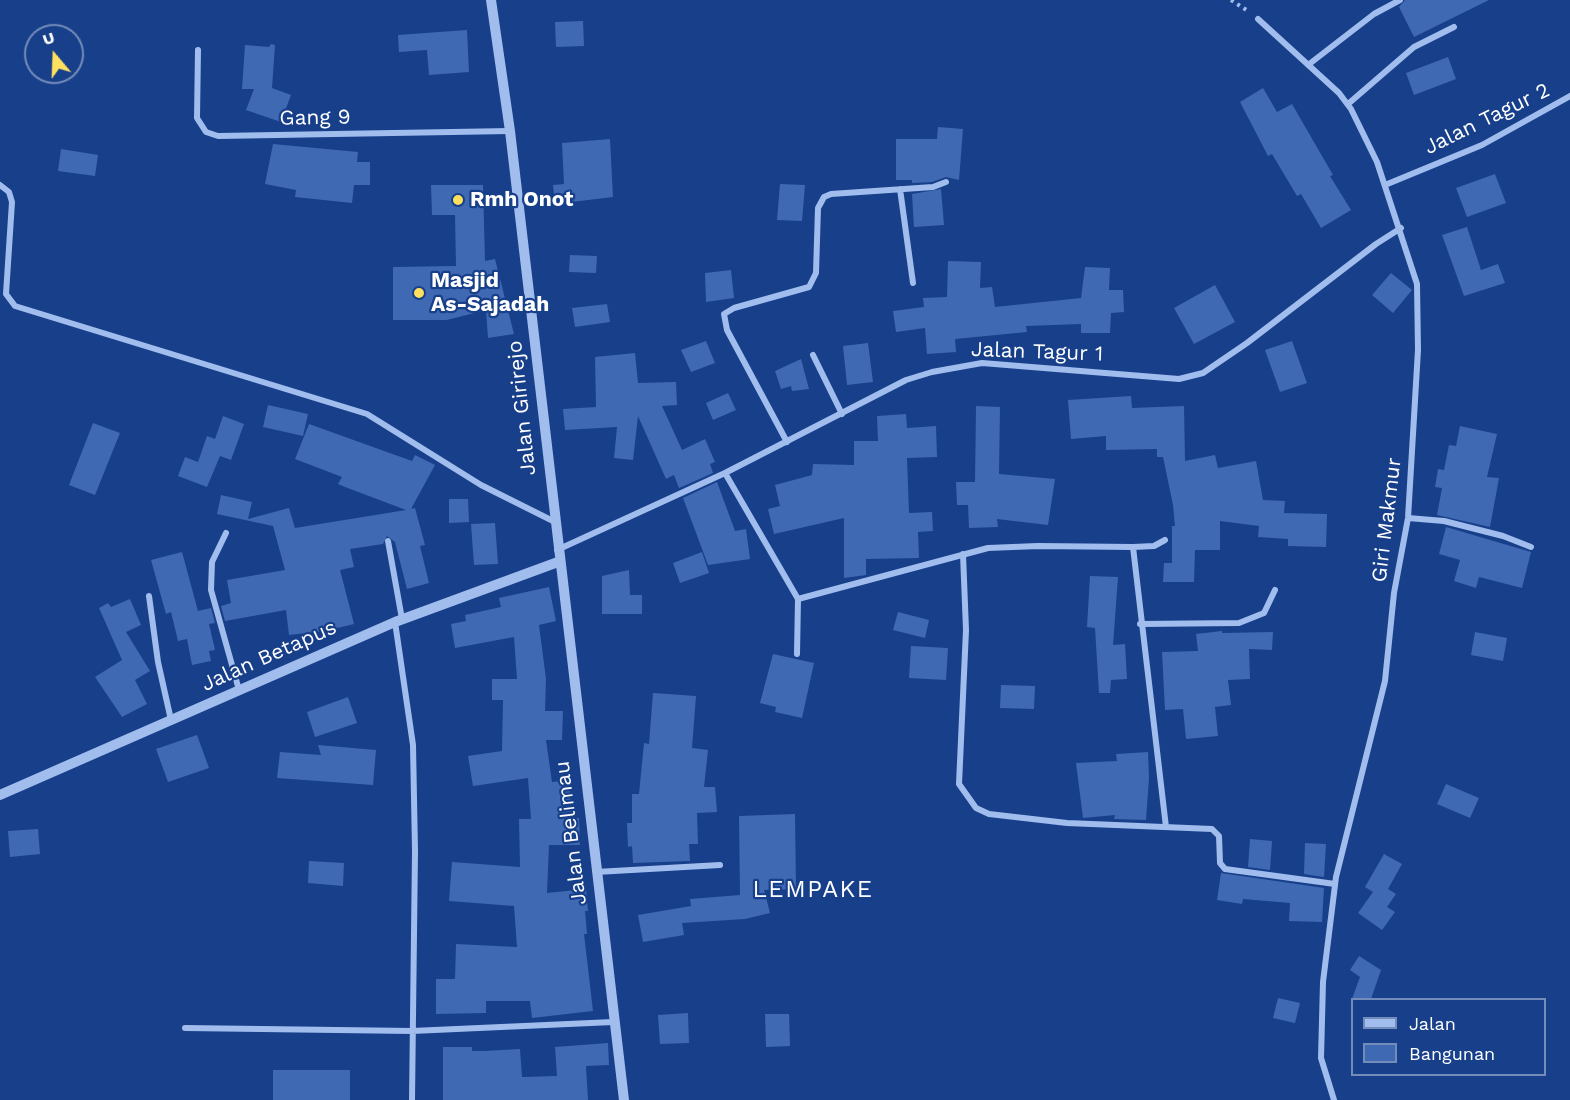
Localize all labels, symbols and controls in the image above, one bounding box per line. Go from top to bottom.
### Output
north arrow [24,24,84,84]
text: U [40,28,57,49]
street label: Jalan Tagur 2 [1420,78,1554,160]
street label: Gang 9 [279,105,351,131]
place label: Rmh Onot [470,187,573,213]
marker: Rmh Onot [451,193,465,207]
place label: Masjid As-Sajadah [431,268,549,318]
marker: Masjid As-Sajadah [412,286,426,300]
street label: Jalan Tagur 1 [970,337,1104,367]
street label: Jalan Girirejo [502,339,542,477]
street label: Giri Makmur [1367,456,1407,584]
street label: Jalan Betapus [198,615,340,697]
street label: Jalan Belimau [550,760,592,906]
district label: LEMPAKE [752,876,874,904]
legend [1351,998,1546,1076]
text: Jalan [1409,1013,1456,1034]
text: Bangunan [1409,1043,1495,1064]

